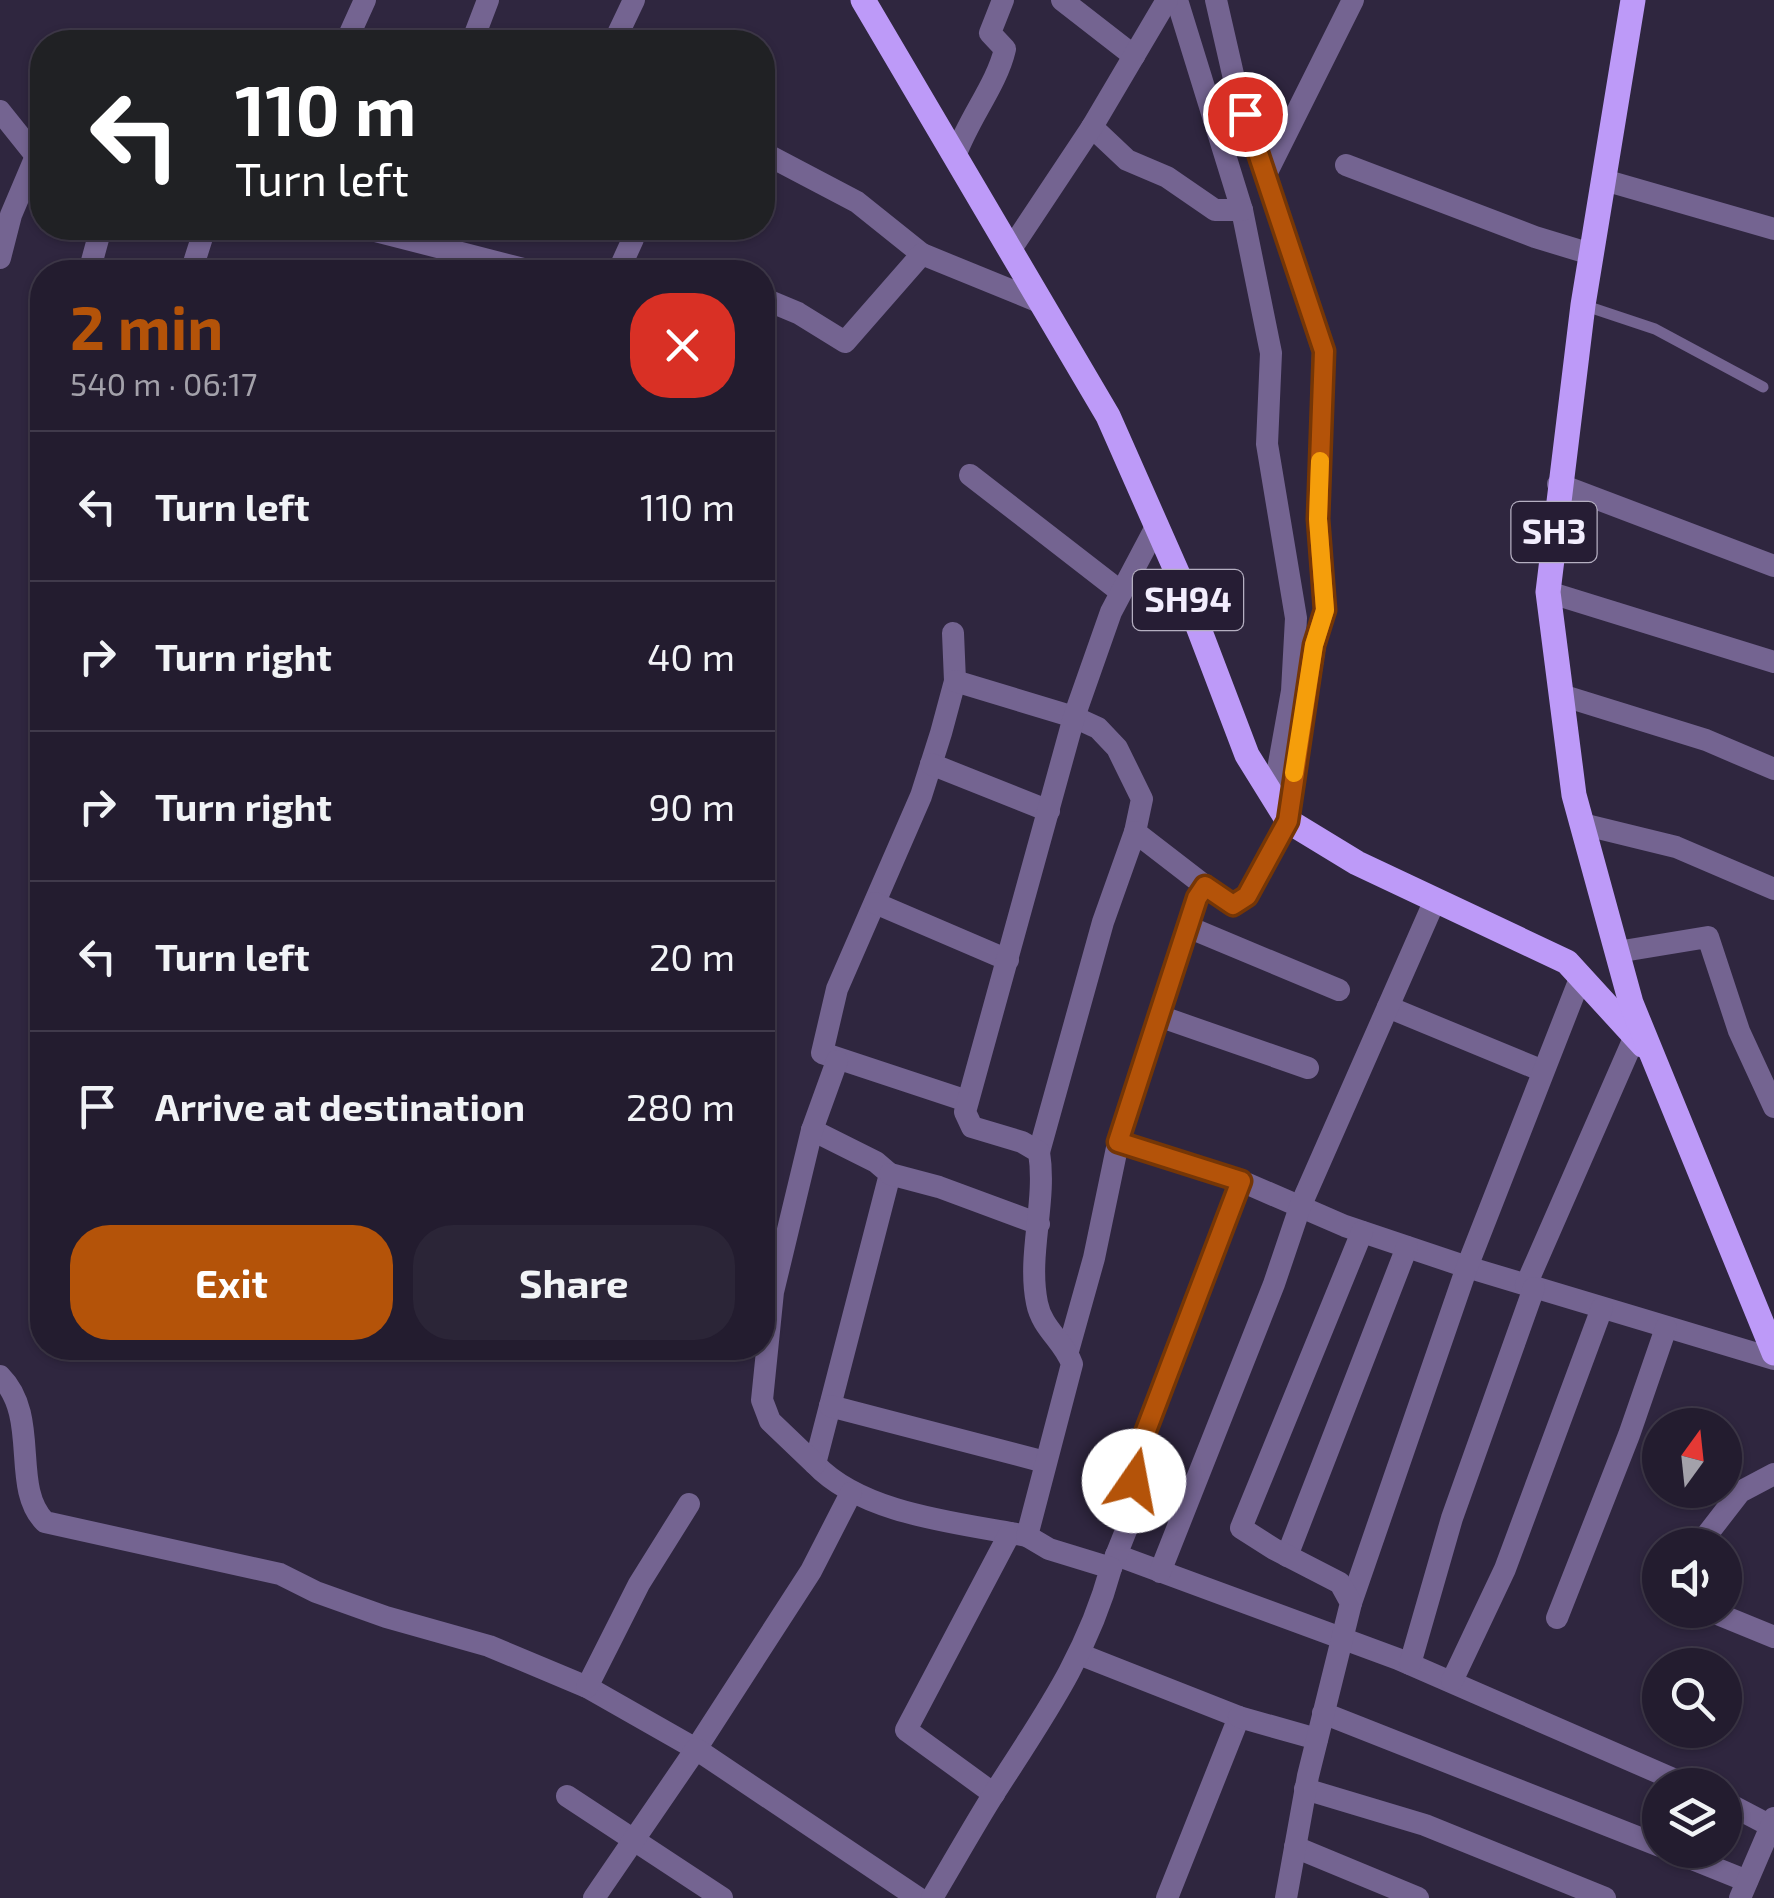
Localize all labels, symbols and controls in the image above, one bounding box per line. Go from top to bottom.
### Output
text: 110 m [235,66,416,150]
icon: left [70,70,200,200]
pin [1203,72,1288,157]
icon: arrive [1218,87,1273,142]
text: Turn left [235,151,409,205]
text: 2 min [70,290,223,362]
button: close [630,293,735,398]
text: 540 m · 06:17 [70,364,257,402]
icon: left [70,479,125,534]
text: Turn left [155,483,310,529]
text: 110 m [640,483,735,529]
road number: SH3 [1512,502,1596,562]
road number: SH94 [1133,570,1243,630]
icon: right [70,629,125,684]
text: Turn right [155,633,332,679]
text: 40 m [647,633,735,679]
icon: right [70,779,125,834]
text: Turn right [155,783,332,829]
text: 90 m [649,783,735,829]
icon: left [70,929,125,984]
text: Turn left [155,933,310,979]
text: 20 m [649,933,735,979]
icon: arrive [70,1079,125,1134]
text: Arrive at destination [155,1083,525,1129]
text: 280 m [626,1083,735,1129]
button: Exit [70,1225,393,1340]
button: Share [413,1225,735,1340]
north arrow [1642,1408,1742,1508]
map controls [1642,1408,1742,1868]
position arrow [1082,1429,1186,1533]
button: sound [1642,1528,1742,1628]
button: search [1642,1648,1742,1748]
button: layers [1642,1768,1742,1868]

